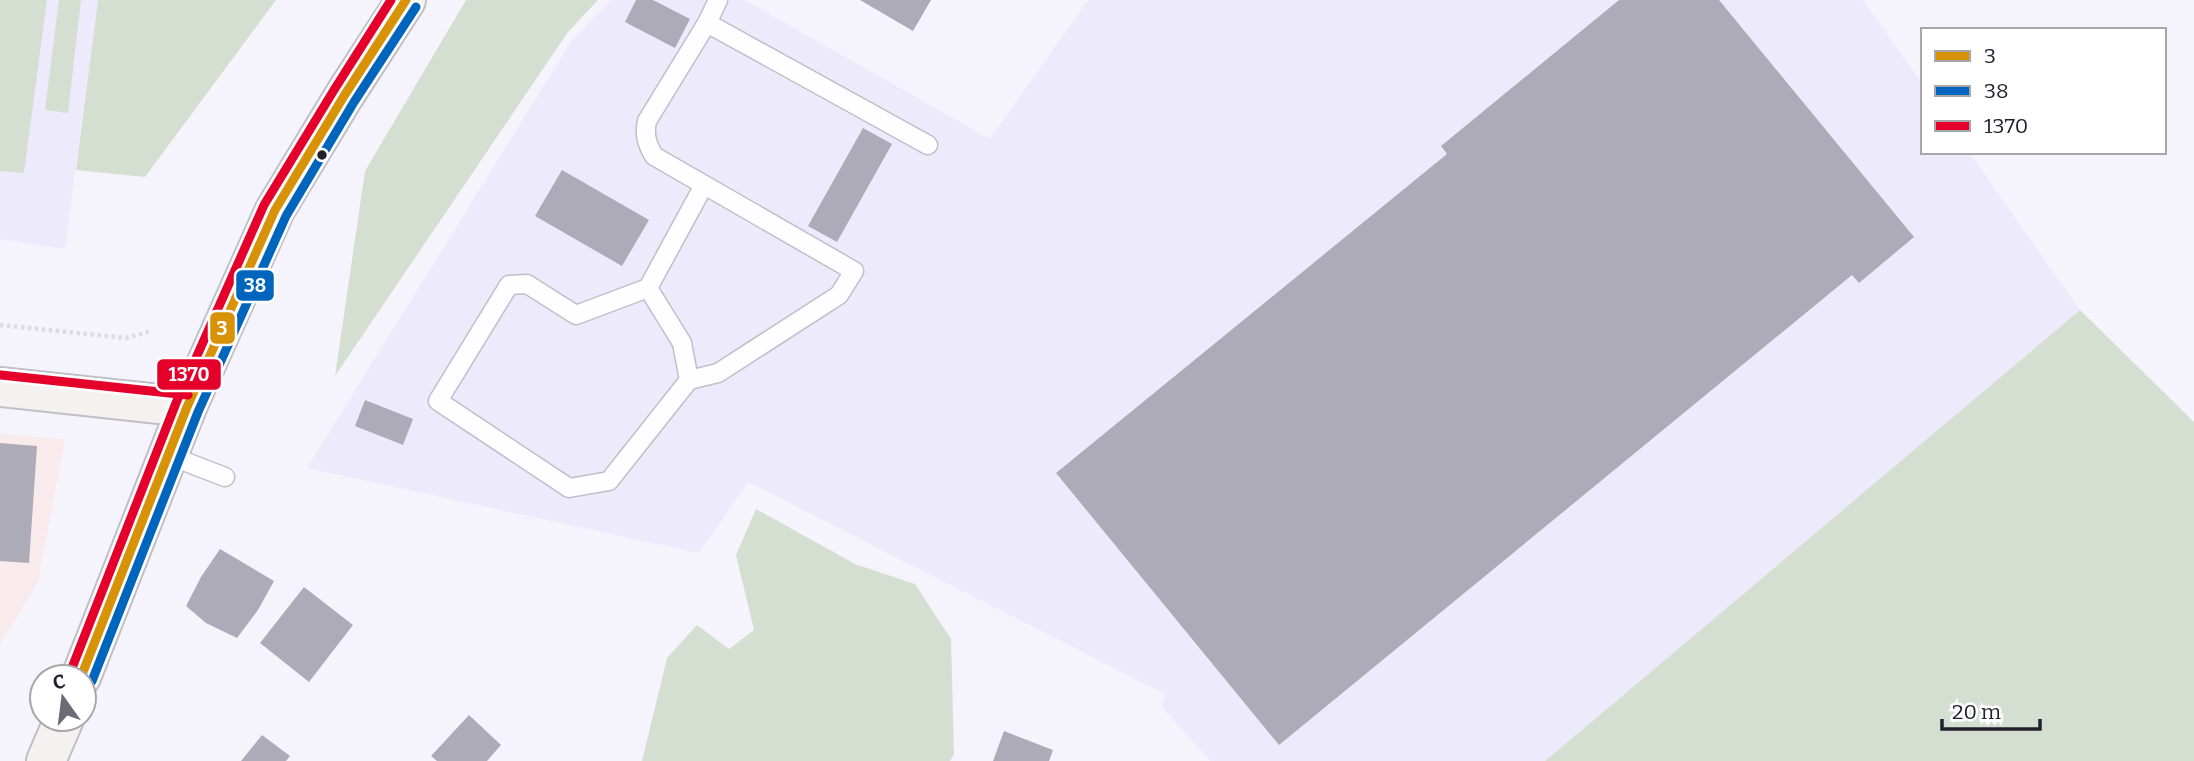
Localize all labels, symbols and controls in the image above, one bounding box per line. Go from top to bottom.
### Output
legend [1921,28,2166,154]
text: 3 [1984,43,1996,69]
text: 38 [1984,78,2009,104]
text: 1370 [1984,113,2028,139]
unlabelled marker [315,148,329,162]
line badge: 38 [235,269,275,302]
text: 38 [244,274,266,297]
line badge: 3 [209,311,236,345]
text: 3 [217,317,228,340]
line badge: 1370 [156,358,222,391]
text: 1370 [168,363,210,386]
north arrow [28,663,98,733]
text: С [50,669,68,695]
scale bar [1942,688,2040,732]
text: 20 m [1952,699,2001,725]

